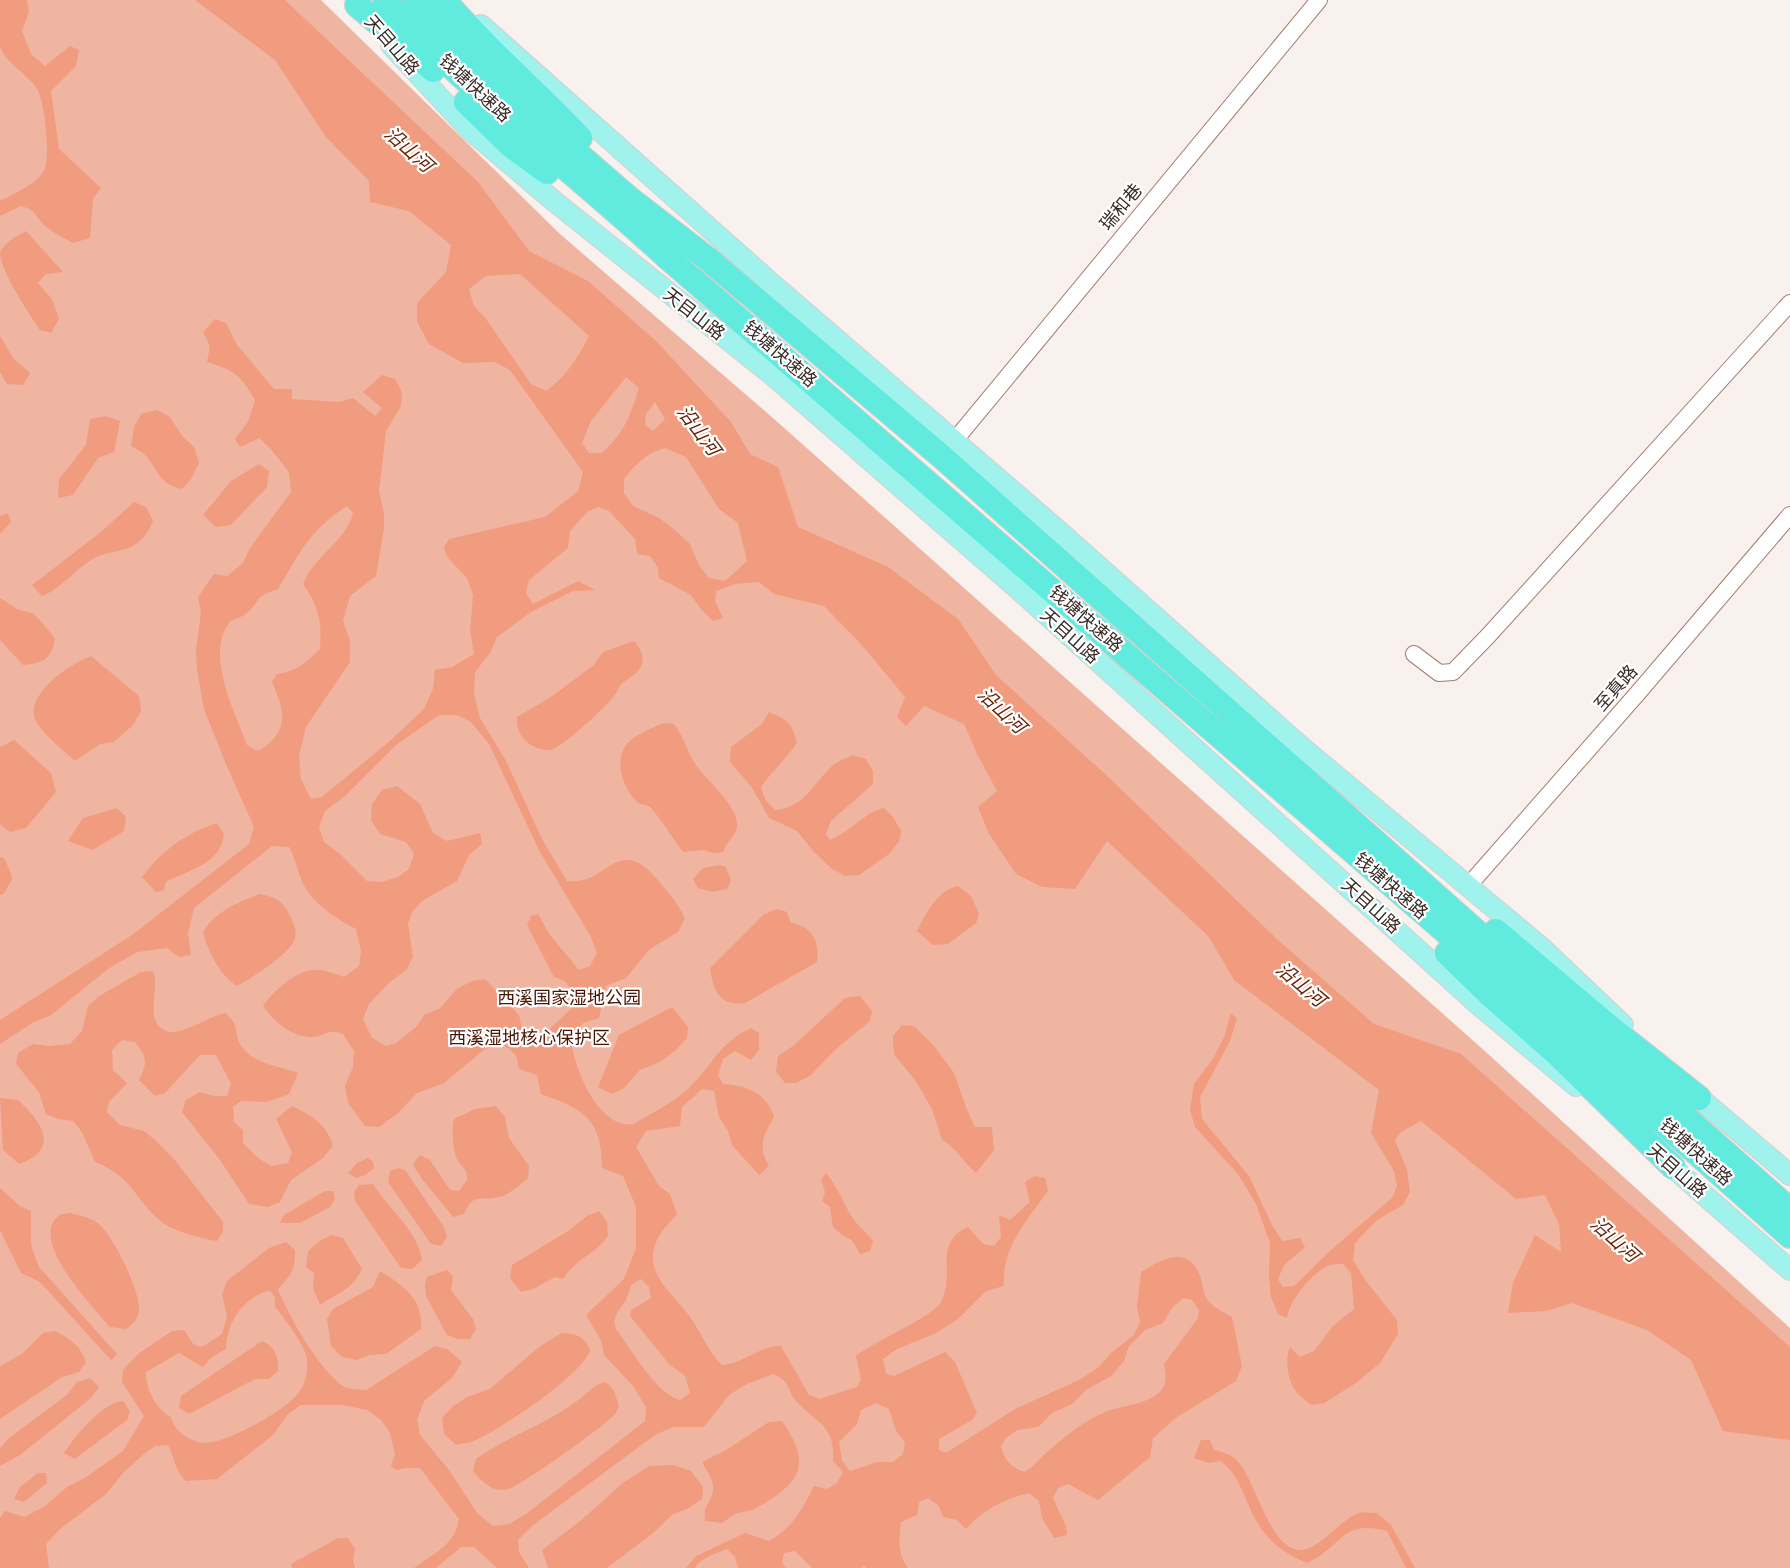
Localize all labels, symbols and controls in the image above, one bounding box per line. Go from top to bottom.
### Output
street label: 天目山路 [359,10,425,80]
street label: 钱塘快速路 [434,49,516,127]
water label: 沿山河 [378,121,441,181]
street label: 瑞和巷 [1094,179,1148,235]
street label: 天目山路 [658,282,730,346]
street label: 钱塘快速路 [738,315,822,393]
water label: 沿山河 [671,400,728,464]
street label: 钱塘快速路 [1044,580,1128,658]
street label: 天目山路 [1035,603,1105,669]
street label: 至真路 [1589,660,1643,716]
water label: 沿山河 [972,682,1034,742]
street label: 钱塘快速路 [1349,847,1433,925]
street label: 天目山路 [1336,873,1406,939]
water label: 沿山河 [1270,956,1334,1016]
park label: 西溪国家湿地公园 [497,986,641,1010]
park label: 西溪湿地核心保护区 [448,1026,610,1050]
street label: 钱塘快速路 [1655,1113,1737,1191]
street label: 天目山路 [1642,1138,1712,1204]
water label: 沿山河 [1584,1211,1647,1271]

